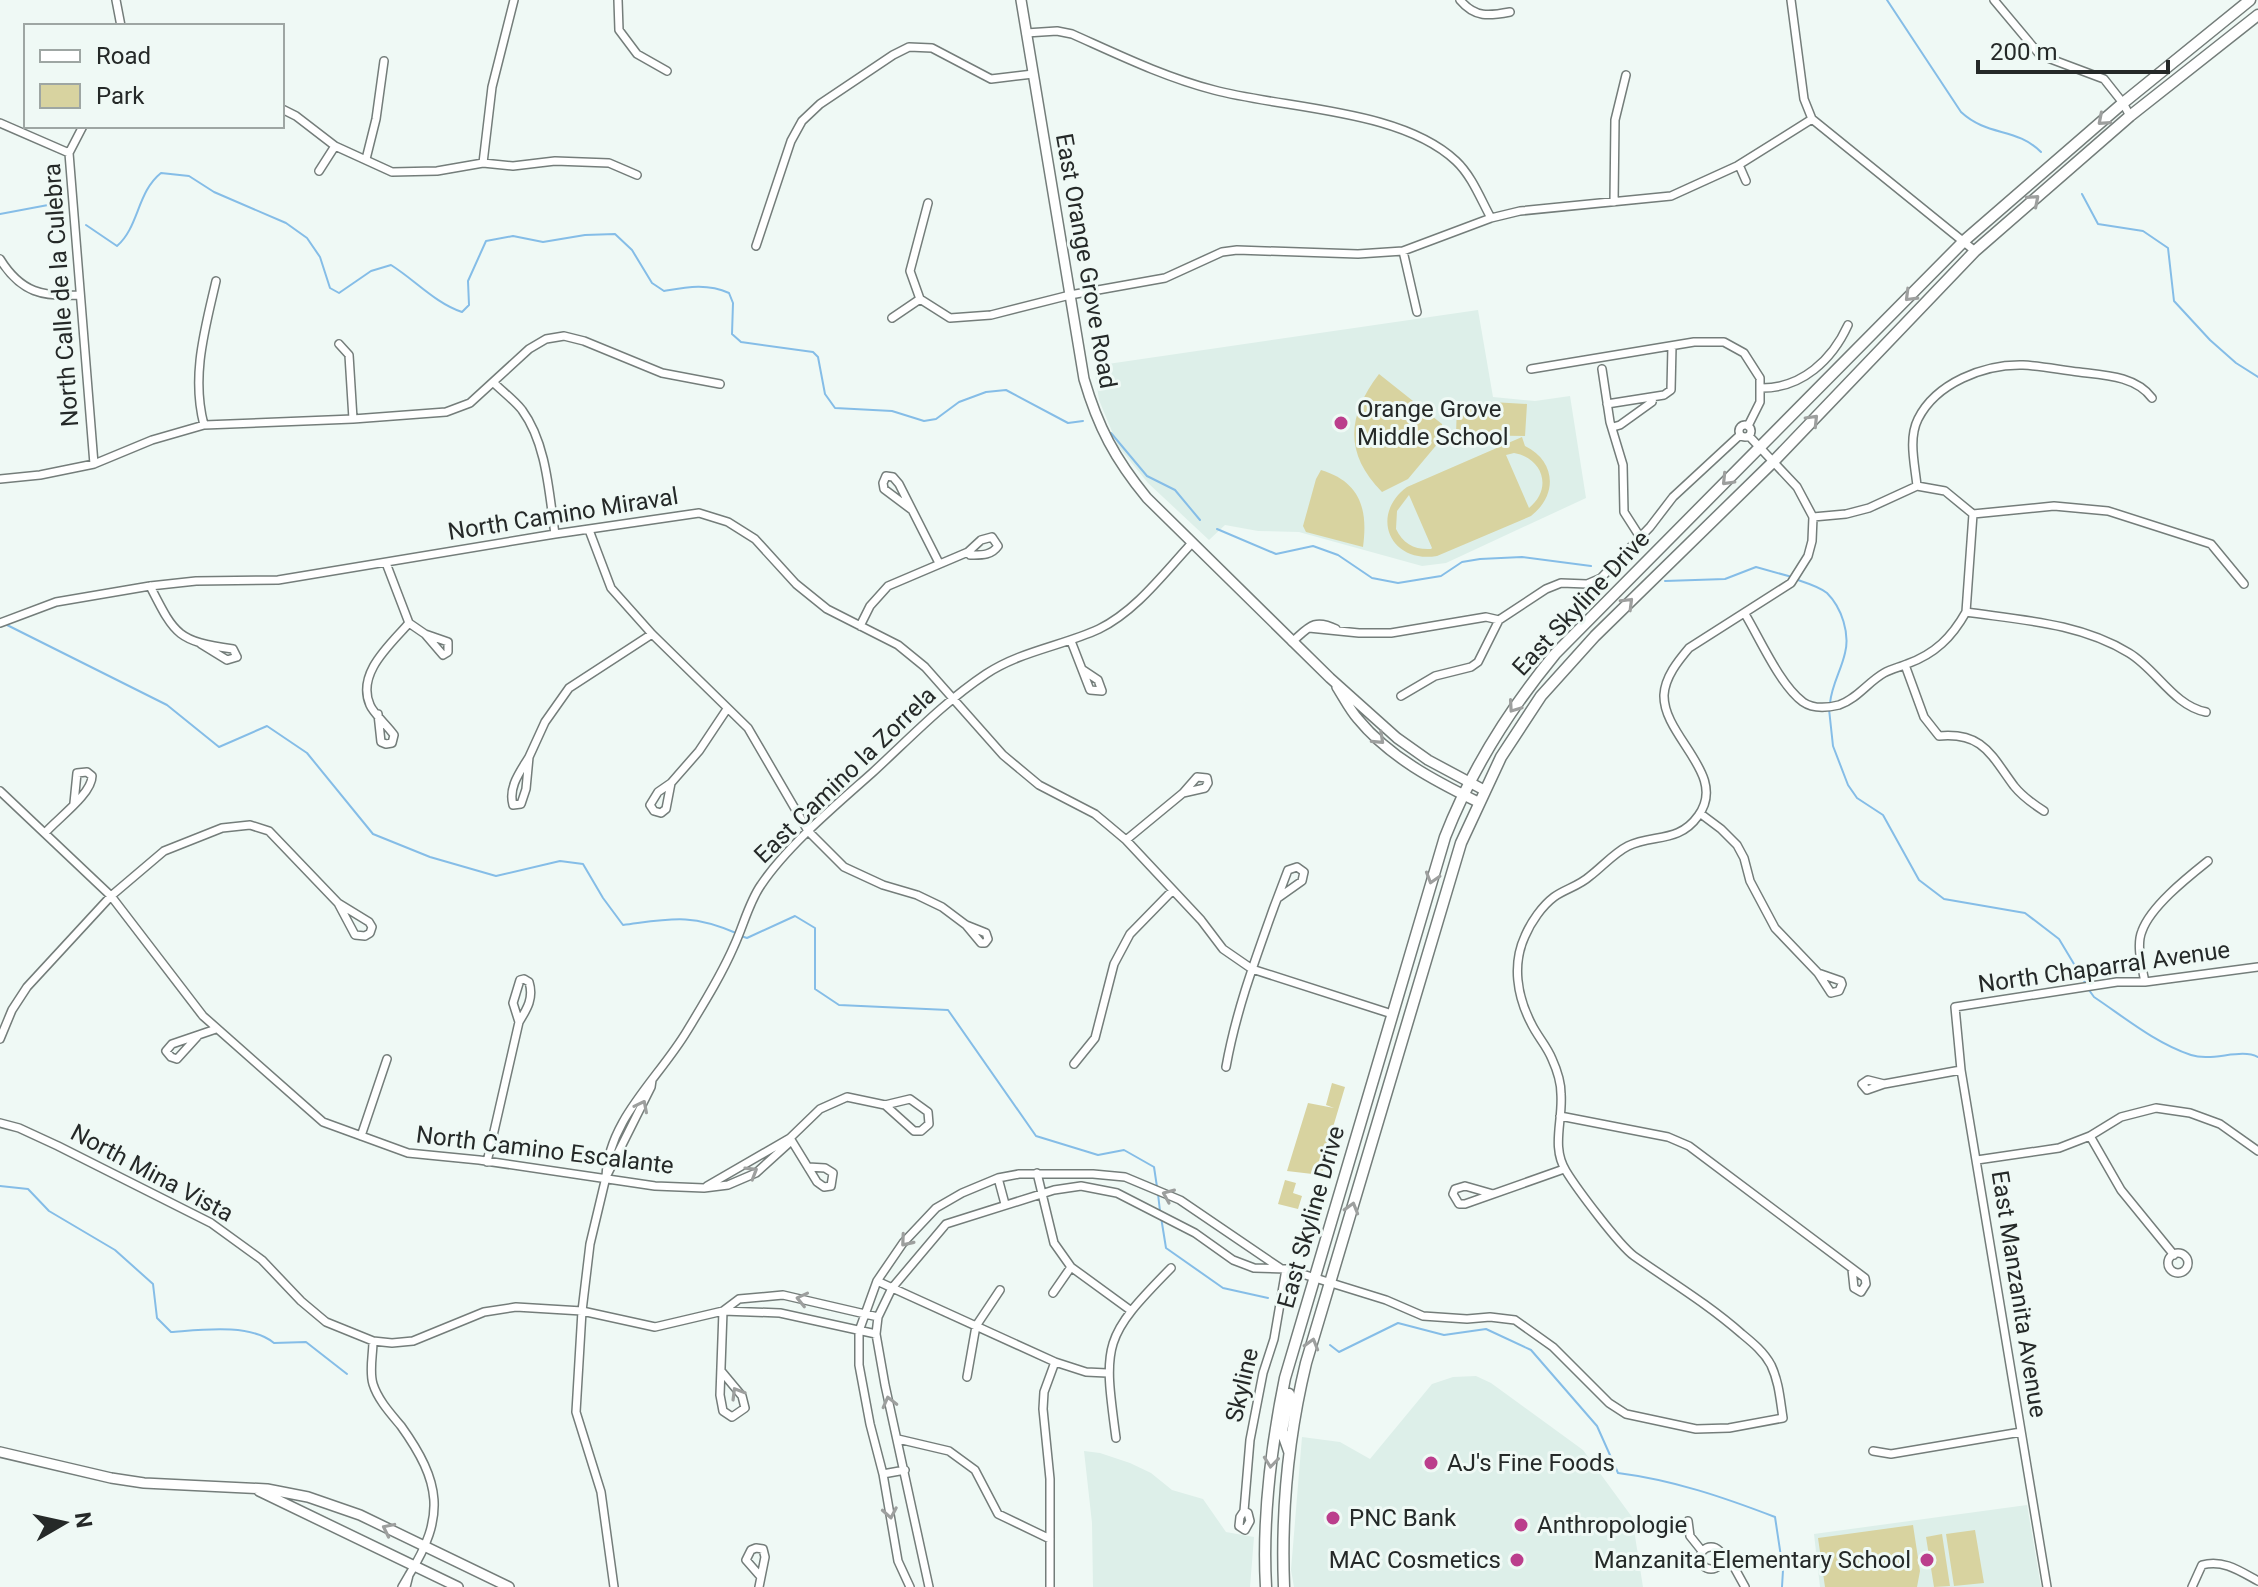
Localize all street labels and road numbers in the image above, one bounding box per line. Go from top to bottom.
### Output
street label: East Orange Grove Road [1050,131,1122,391]
street label: North Calle de la Culebra [38,162,84,428]
street label: North Camino Miraval [446,482,680,546]
street label: East Skyline Drive [1507,525,1655,681]
street label: East Camino la Zorrela [748,681,942,869]
street label: North Chaparral Avenue [1976,935,2232,999]
street label: North Mina Vista [66,1118,238,1228]
street label: North Camino Escalante [415,1120,675,1180]
street label: East Skyline Drive [1272,1123,1350,1311]
street label: East Manzanita Avenue [1986,1169,2052,1419]
street label: Skyline [1220,1345,1264,1425]

